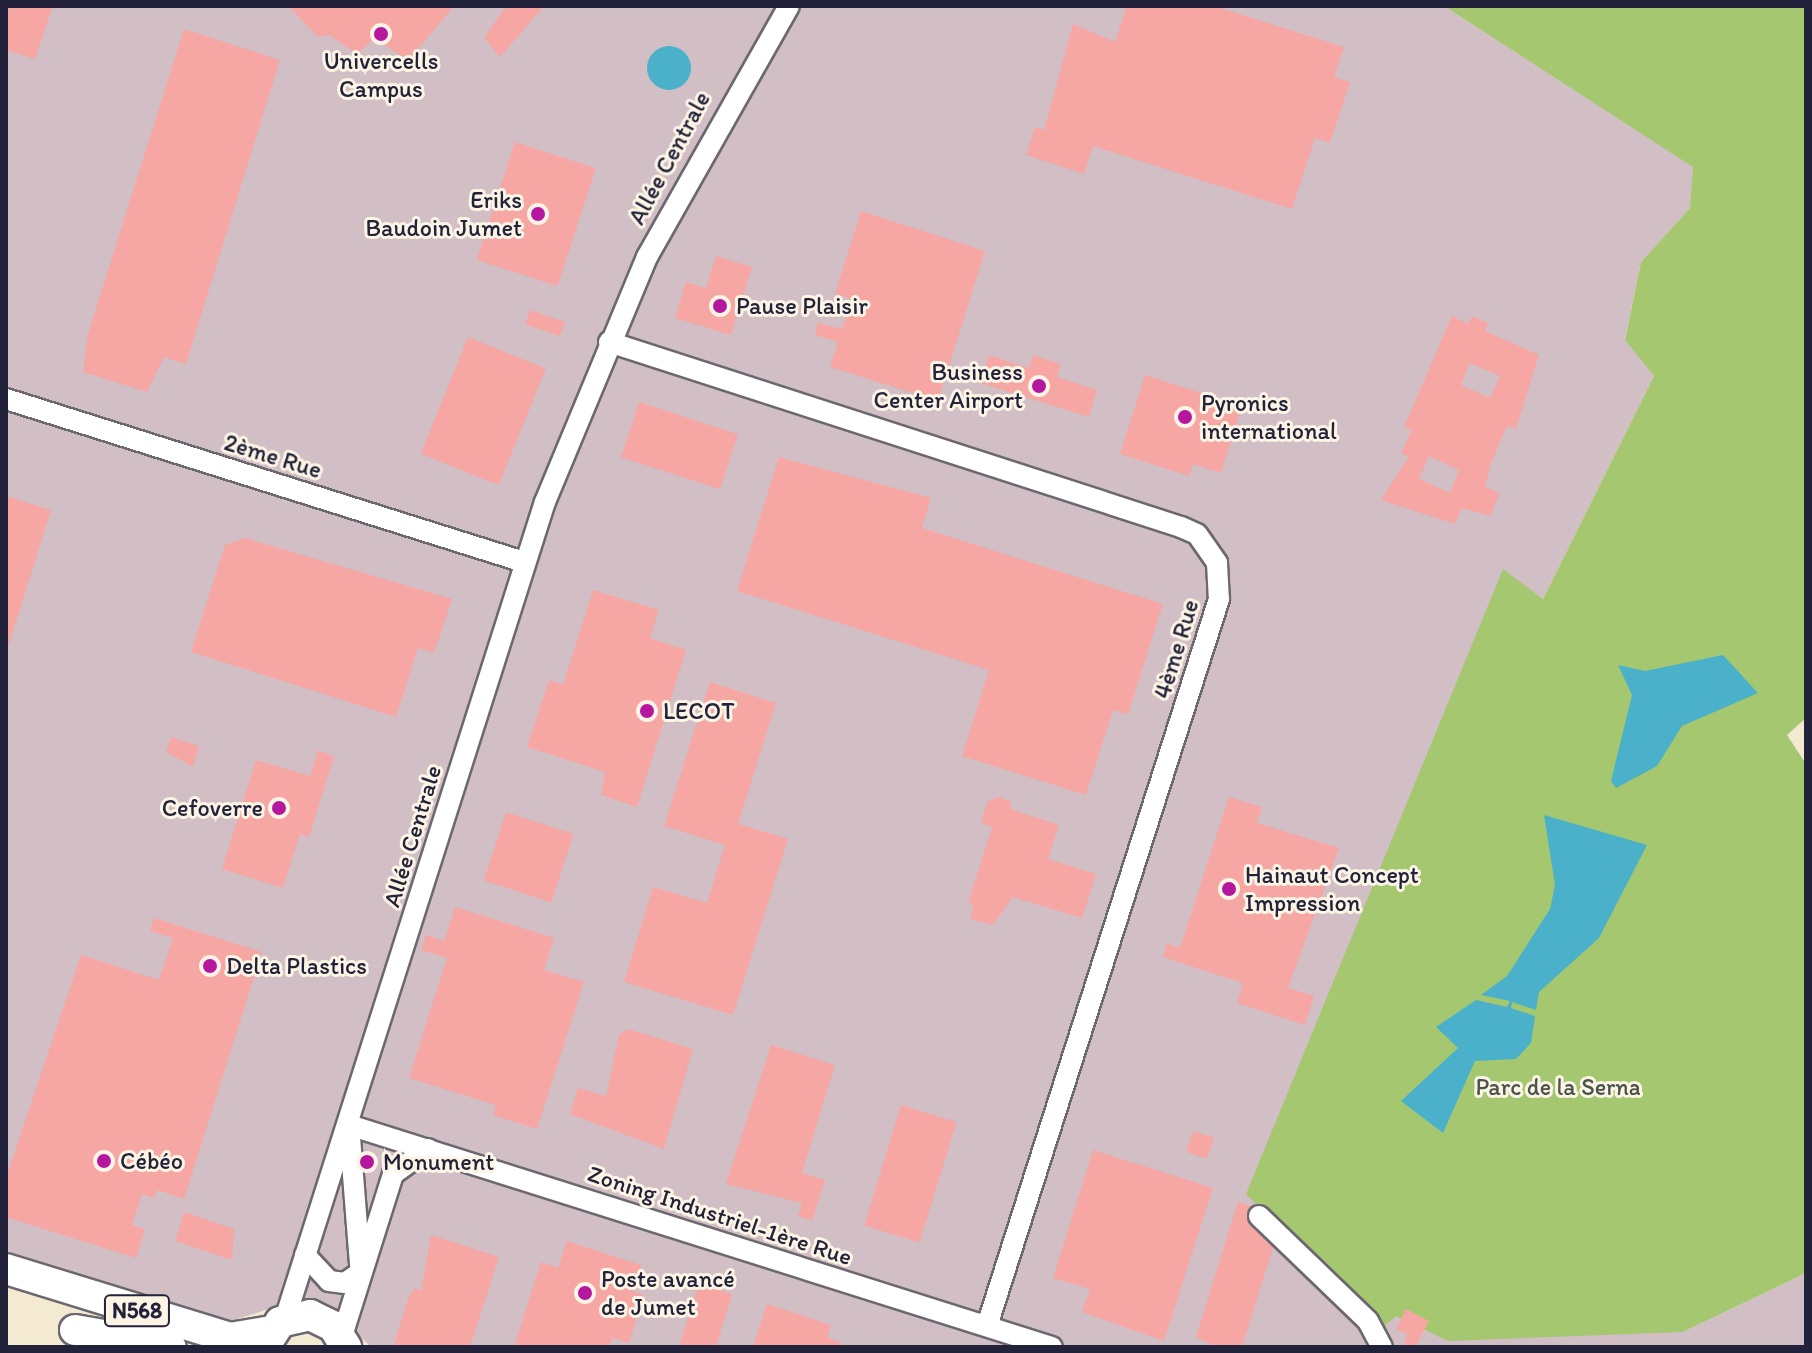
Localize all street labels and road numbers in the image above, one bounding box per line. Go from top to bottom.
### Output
street label: Allée Centrale [622,87,716,229]
street label: 2ème Rue [221,428,325,484]
street label: 4ème Rue [1147,596,1205,702]
street label: Allée Centrale [377,762,447,910]
street label: Zoning Industriel-1ère Rue [584,1159,856,1271]
road number: N568 [103,1293,171,1329]

